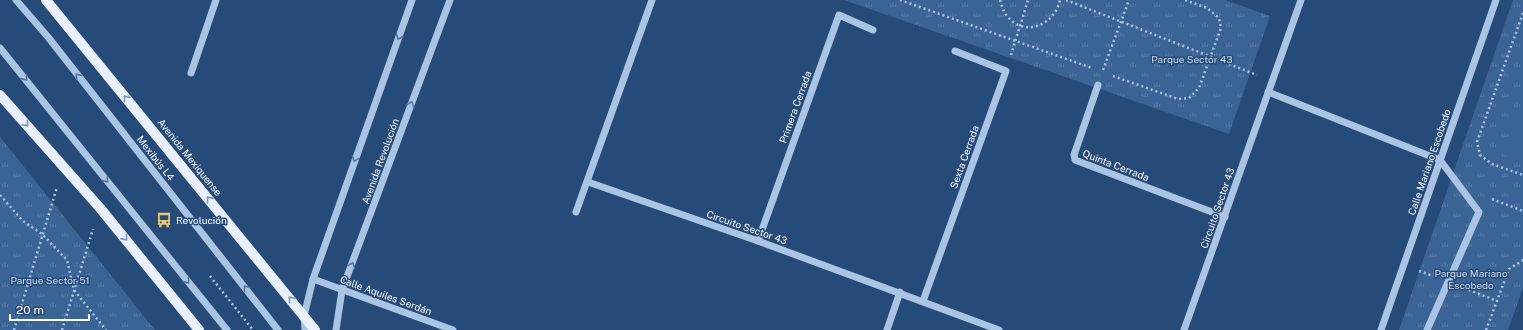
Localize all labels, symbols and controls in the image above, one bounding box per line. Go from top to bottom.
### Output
one-way arrow [395,33,404,40]
park label: Parque Sector 43 [1151,53,1233,65]
street label: Primera Cerrada [776,69,814,145]
one-way arrow [20,74,27,81]
one-way arrow [76,74,83,81]
one-way arrow [124,95,131,103]
one-way arrow [407,100,415,107]
street label: Calle Mariano Escobedo [1405,107,1453,217]
street label: Avenida Mexiquense [155,116,225,198]
street label: Avenida Revolución [359,116,401,205]
one-way arrow [21,119,28,127]
street label: Sexta Cerrada [947,124,981,190]
street label: Mexibús L4 [135,133,177,183]
street label: Quinta Cerrada [1081,147,1151,183]
one-way arrow [352,156,360,163]
street label: Circuito Sector 43 [1198,166,1236,250]
one-way arrow [101,175,108,182]
one-way arrow [206,196,213,203]
street label: Circuito Sector 43 [705,208,789,246]
bus stop icon: Revolución [155,211,173,229]
place label: Revolución [176,214,227,226]
one-way arrow [120,234,127,241]
one-way arrow [347,262,355,269]
park label: Parque Mariano Escobedo [1434,267,1508,291]
street label: Calle Aquiles Serdán [339,273,434,317]
park label: Parque Sector 51 [10,274,90,286]
one-way arrow [183,276,190,284]
one-way arrow [243,286,250,293]
scale bar [10,296,89,322]
one-way arrow [288,297,295,304]
text: 20 m [16,303,44,317]

